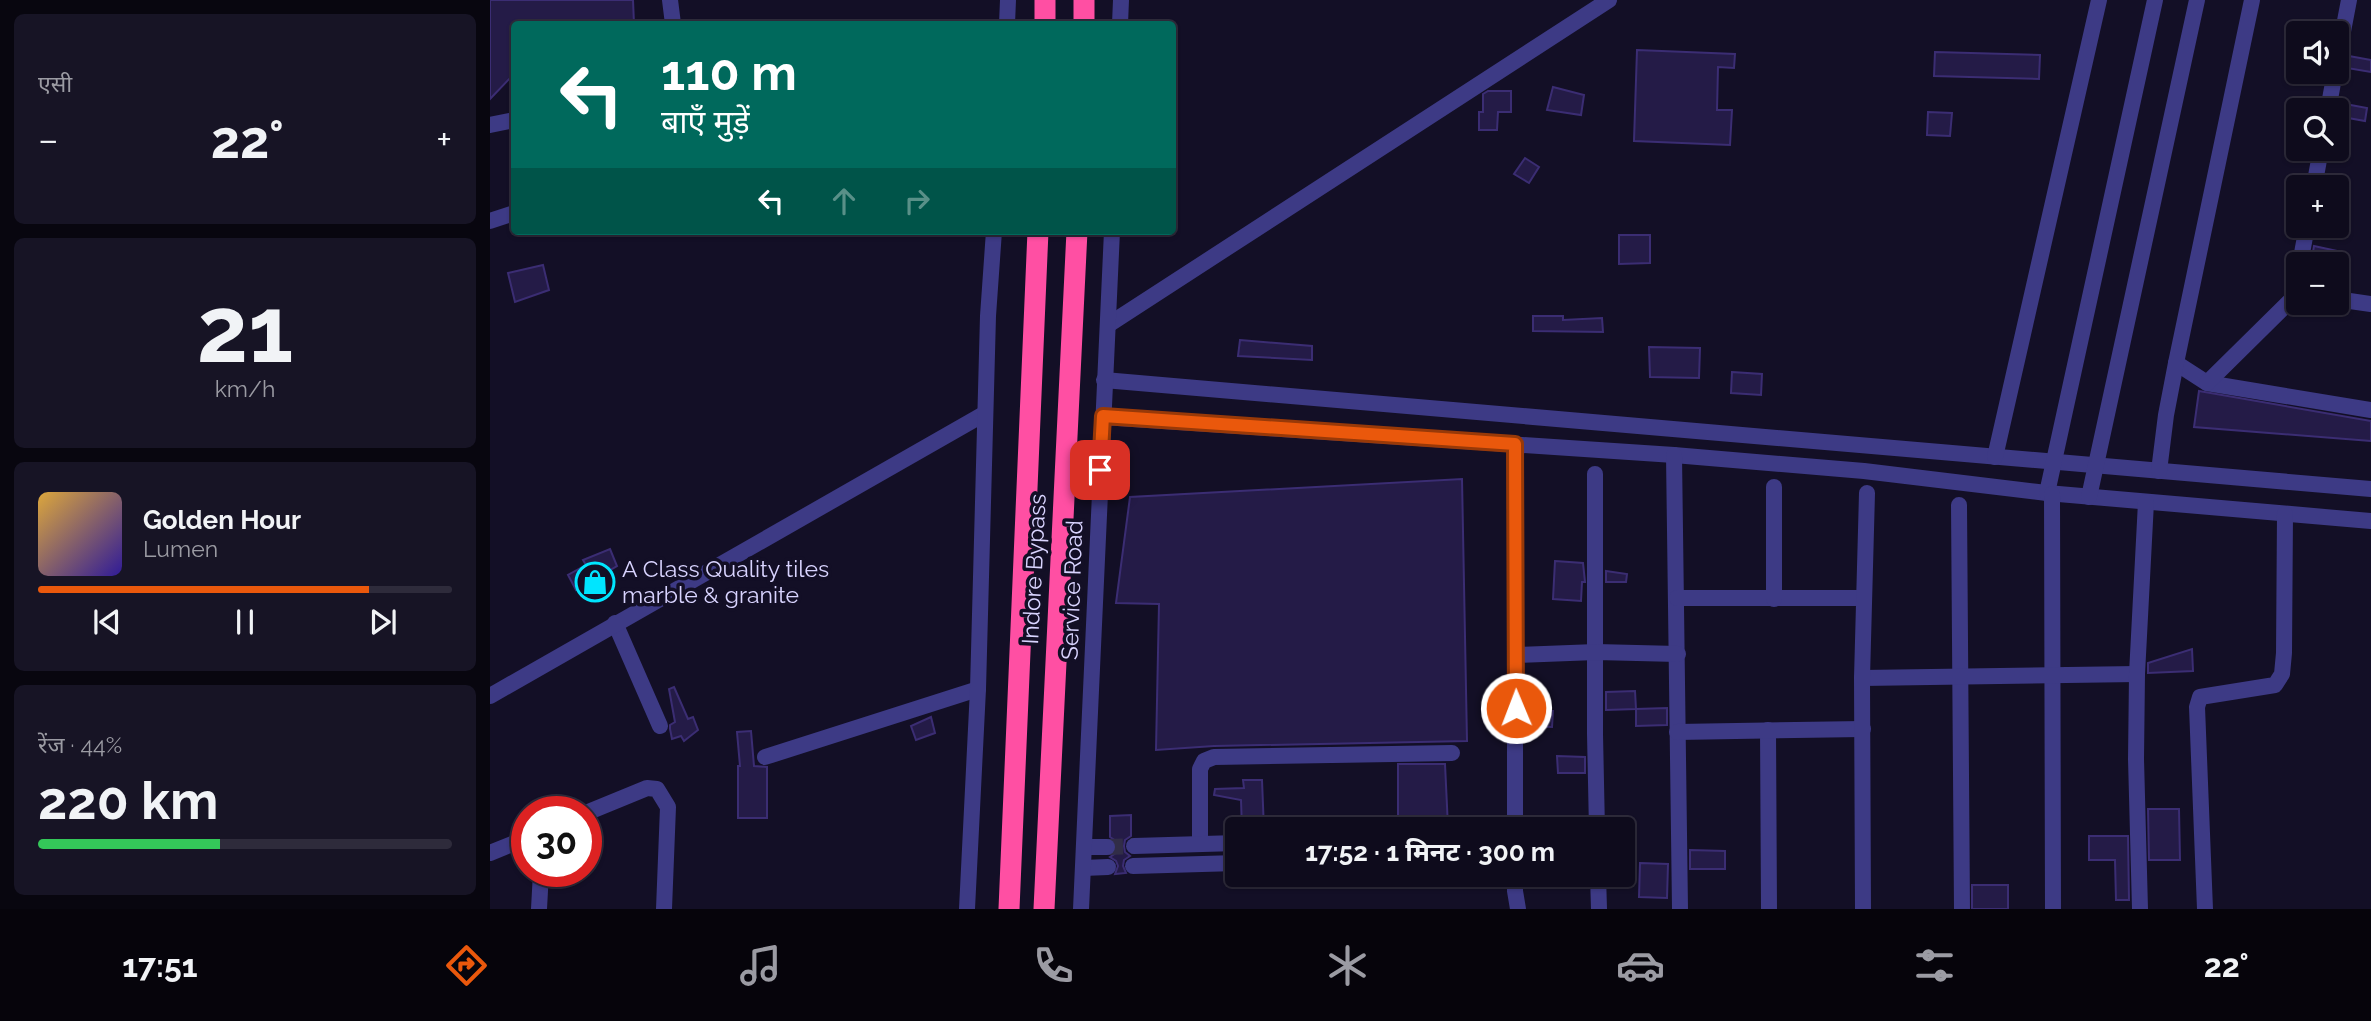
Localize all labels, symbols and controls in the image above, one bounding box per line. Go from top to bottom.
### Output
map controls [2286,21,2349,315]
button: sound [2286,21,2349,84]
text: 110 m [661,44,797,101]
icon: left [546,49,637,140]
text: एसी [38,70,72,97]
button: search [2286,98,2349,161]
text: बाएँ मुड़ें [661,103,750,140]
text: 22° [211,109,284,170]
text: − [38,117,58,162]
text: + [436,117,452,162]
button: + [2286,175,2349,238]
icon: left [752,182,790,220]
icon: ahead [825,182,863,220]
icon: right [898,182,936,220]
button: − [2286,252,2349,315]
text: 21 [197,276,293,383]
text: km/h [215,375,275,402]
pin [1070,440,1130,500]
icon: arrive [1081,451,1119,489]
street label: Indore Bypass [1016,493,1051,645]
text: Golden Hour [143,505,301,535]
street label: Service Road [1056,520,1087,660]
text: Lumen [143,535,218,562]
place label: A Class Quality tiles marble & granite [622,555,829,608]
shop icon: A Class Quality tiles marble & granite [574,561,616,603]
icon: previous [88,603,126,641]
icon: pause [226,603,264,641]
icon: next [364,603,402,641]
position arrow [1479,671,1553,745]
text: रेंज · 44% [38,731,122,758]
text: 220 km [38,770,219,831]
speed limit sign: 30 [511,796,602,887]
text: 17:52 · 1 मिनट · 300 m [1305,837,1555,867]
icon: directions [442,941,491,990]
icon: music [736,941,785,990]
icon: phone [1029,941,1078,990]
icon: climate [1323,941,1372,990]
icon: car [1616,941,1665,990]
icon: filters [1910,941,1959,990]
text: 17:51 [122,947,198,984]
text: 22° [2204,947,2249,984]

